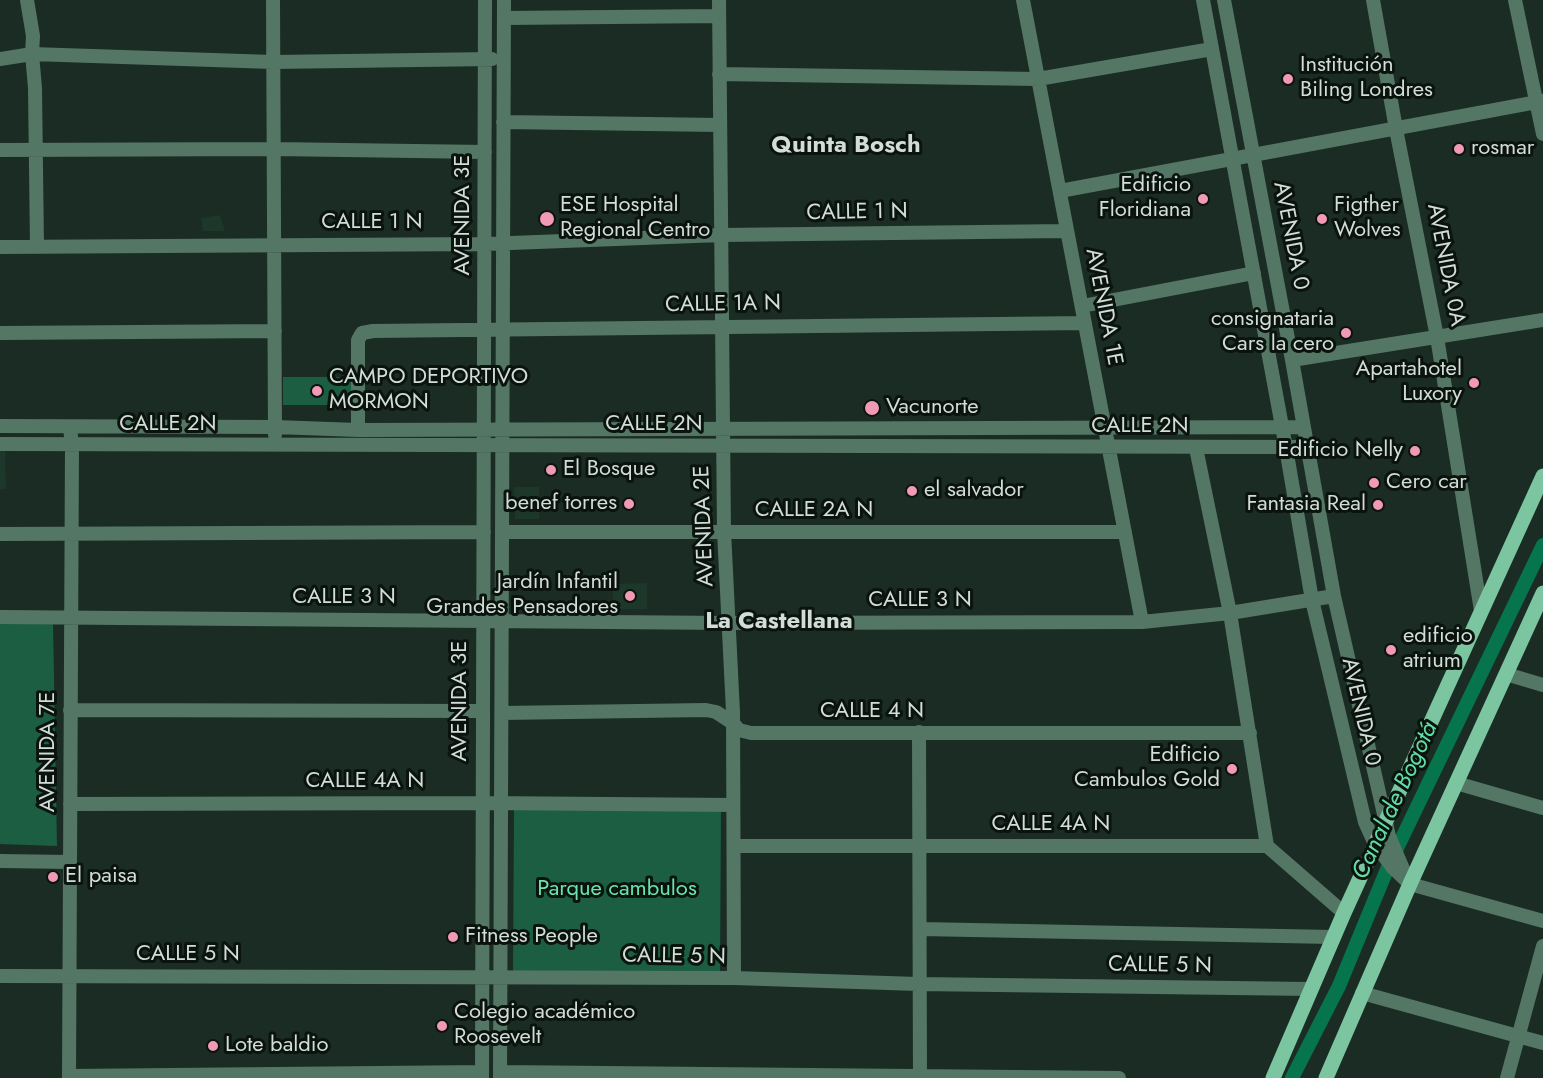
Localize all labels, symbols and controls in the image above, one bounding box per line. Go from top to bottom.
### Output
place label: Institución Biling Londres [1300,53,1433,104]
marker: Institución Biling Londres [1281,72,1295,86]
district label: Quinta Bosch [771,132,921,160]
place label: rosmar [1471,136,1534,162]
marker: rosmar [1452,142,1466,156]
street label: AVENIDA 3E [451,155,477,275]
place label: Edificio Floridiana [1099,173,1191,224]
street label: AVENIDA 0 [1267,179,1313,293]
marker: Edificio Floridiana [1196,192,1210,206]
place label: ESE Hospital Regional Centro [560,193,710,244]
place label: Figther Wolves [1334,193,1401,244]
street label: CALLE 1 N [806,199,908,227]
street label: AVENIDA 0A [1420,201,1470,329]
street label: CALLE 1 N [321,210,423,236]
marker: ESE Hospital Regional Centro [538,210,556,228]
marker: Figther Wolves [1315,212,1329,226]
street label: AVENIDA 1E [1079,246,1127,368]
street label: CALLE 1A N [665,291,781,319]
place label: consignataria Cars la cero [1211,307,1334,358]
marker: consignataria Cars la cero [1339,326,1353,340]
place label: Apartahotel Luxory [1356,357,1462,408]
place label: CAMPO DEPORTIVO MORMON [329,365,528,416]
marker: Apartahotel Luxory [1467,376,1481,390]
marker: CAMPO DEPORTIVO MORMON [310,384,324,398]
place label: Vacunorte [886,395,979,421]
marker: Vacunorte [863,399,881,417]
street label: CALLE 2N [119,412,217,438]
street label: CALLE 2N [605,412,703,438]
street label: CALLE 2N [1091,414,1189,440]
place label: Edificio Nelly [1278,438,1403,464]
marker: Edificio Nelly [1408,444,1422,458]
place label: El Bosque [563,457,655,483]
marker: El Bosque [544,463,558,477]
street label: AVENIDA 2E [690,465,720,587]
place label: Cero car [1386,470,1467,496]
marker: Cero car [1367,476,1381,490]
place label: el salvador [924,478,1024,504]
marker: el salvador [905,484,919,498]
place label: benef torres [505,491,617,517]
place label: Fantasia Real [1247,492,1366,518]
marker: benef torres [622,497,636,511]
street label: CALLE 2A N [755,498,873,524]
marker: Fantasia Real [1371,498,1385,512]
place label: Jardín Infantil Grandes Pensadores [426,570,618,622]
street label: CALLE 3 N [292,585,396,611]
street label: CALLE 3 N [868,588,972,614]
marker: Jardín Infantil Grandes Pensadores [623,589,637,603]
district label: La Castellana [705,608,853,636]
place label: edificio atrium [1403,624,1473,676]
street label: AVENIDA 3E [448,641,474,761]
marker: edificio atrium [1384,643,1398,657]
street label: AVENIDA 0 [1335,655,1385,769]
street label: AVENIDA 7E [36,692,62,812]
street label: CALLE 4 N [820,699,924,725]
water label: Canal de Bogotá [1347,718,1445,884]
place label: Edificio Cambulos Gold [1074,743,1220,794]
marker: Edificio Cambulos Gold [1225,762,1239,776]
street label: CALLE 4A N [306,769,424,795]
street label: CALLE 4A N [992,812,1110,838]
place label: El paisa [65,864,137,890]
marker: El paisa [46,870,60,884]
park label: Parque cambulos [537,877,697,903]
place label: Fitness People [465,924,598,950]
marker: Fitness People [446,930,460,944]
street label: CALLE 5 N [136,942,240,968]
street label: CALLE 5 N [622,943,726,971]
street label: CALLE 5 N [1108,952,1212,980]
place label: Colegio académico Roosevelt [454,1000,635,1052]
marker: Colegio académico Roosevelt [435,1019,449,1033]
place label: Lote baldio [225,1033,329,1059]
marker: Lote baldio [206,1039,220,1053]

